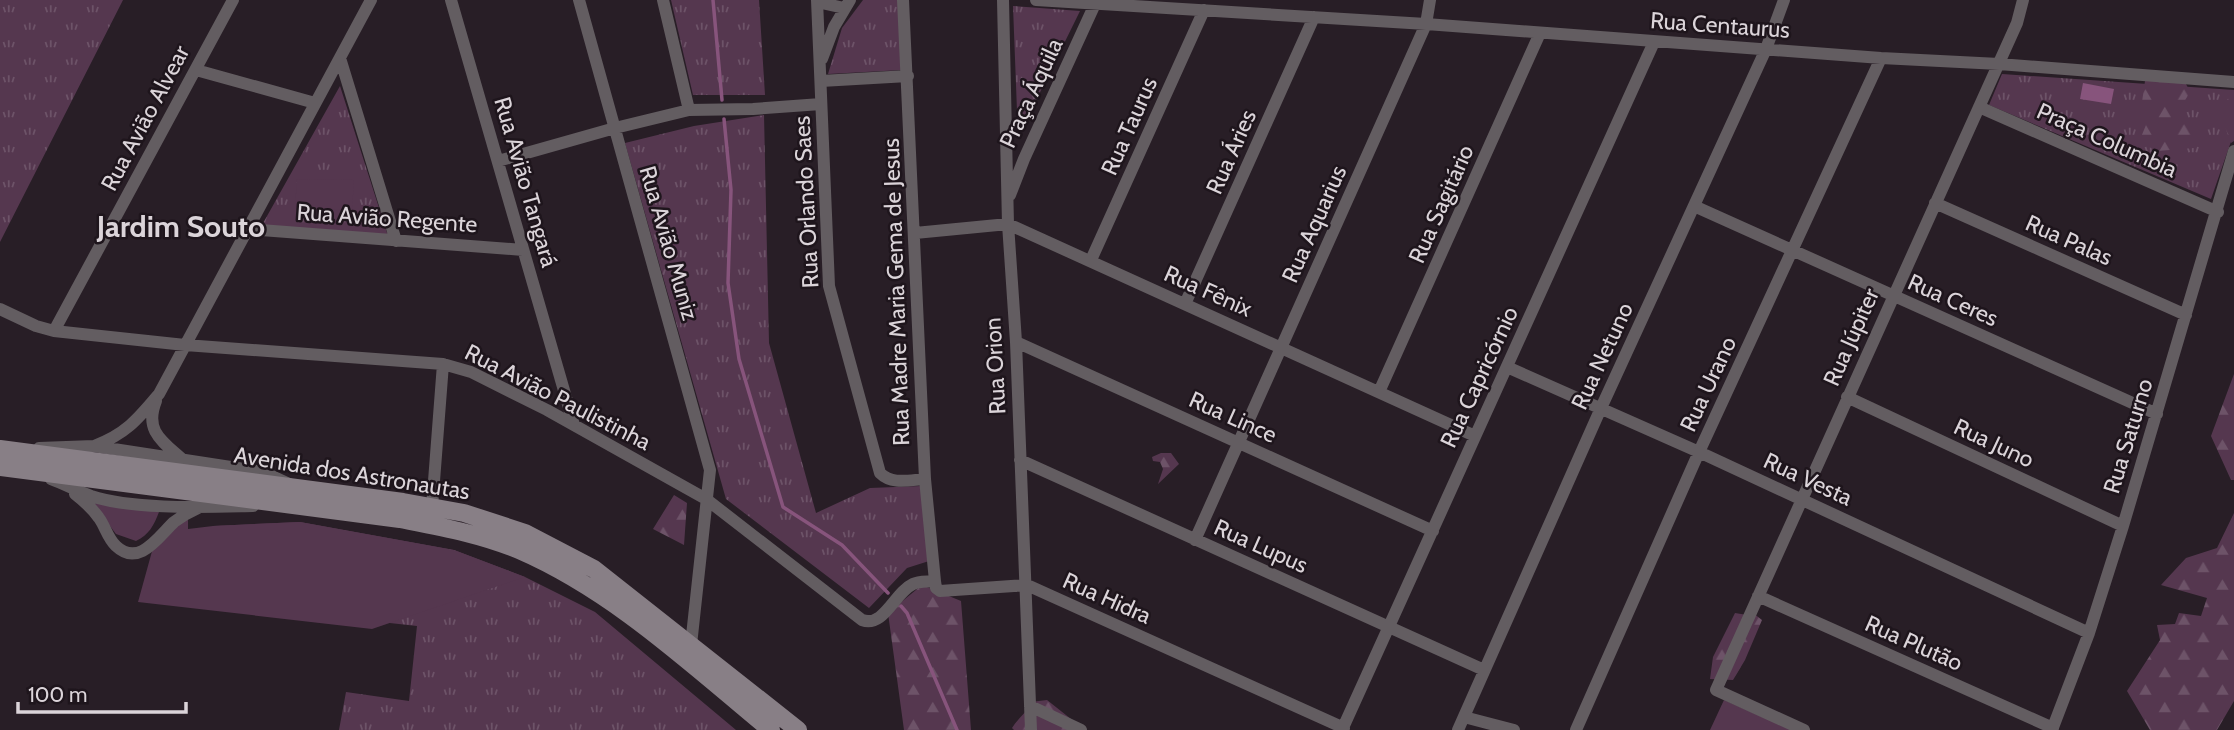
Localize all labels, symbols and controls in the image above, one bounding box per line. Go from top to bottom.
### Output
street label: Rua Centaurus [1649,6,1791,44]
street label: Praça Áquila [992,33,1069,152]
street label: Rua Avião Alvear [95,40,195,196]
street label: Rua Taurus [1095,73,1163,179]
street label: Rua Avião Tangará [488,94,564,270]
street label: Praça Columbia [2033,97,2181,183]
street label: Rua Áries [1199,105,1262,199]
street label: Rua Orlando Saes [788,115,824,289]
street label: Rua Madre Maria Gema de Jesus [877,138,915,446]
street label: Rua Sagitário [1402,140,1480,268]
street label: Rua Aquarius [1276,161,1352,287]
street label: Rua Avião Muniz [634,163,704,324]
street label: Rua Avião Regente [296,198,478,238]
district label: Jardim Souto [96,208,265,245]
street label: Rua Palas [2021,209,2117,271]
street label: Rua Fênix [1160,259,1256,323]
street label: Rua Ceres [1904,268,2002,332]
street label: Rua Júpiter [1817,283,1885,390]
street label: Rua Netuno [1565,298,1639,414]
street label: Rua Capricórnio [1434,302,1524,452]
street label: Rua Orion [978,317,1012,415]
street label: Rua Urano [1674,332,1742,436]
street label: Rua Avião Paulistinha [460,338,656,456]
street label: Rua Saturno [2097,375,2159,497]
street label: Rua Lince [1185,385,1281,449]
street label: Rua Juno [1950,412,2038,474]
street label: Avenida dos Astronautas [232,441,472,505]
street label: Rua Vesta [1759,446,1857,512]
street label: Rua Lupus [1210,513,1312,579]
street label: Rua Hidra [1059,566,1155,630]
street label: Rua Plutão [1861,609,1967,677]
scale bar [18,670,186,714]
text: 100 m [28,682,87,707]

